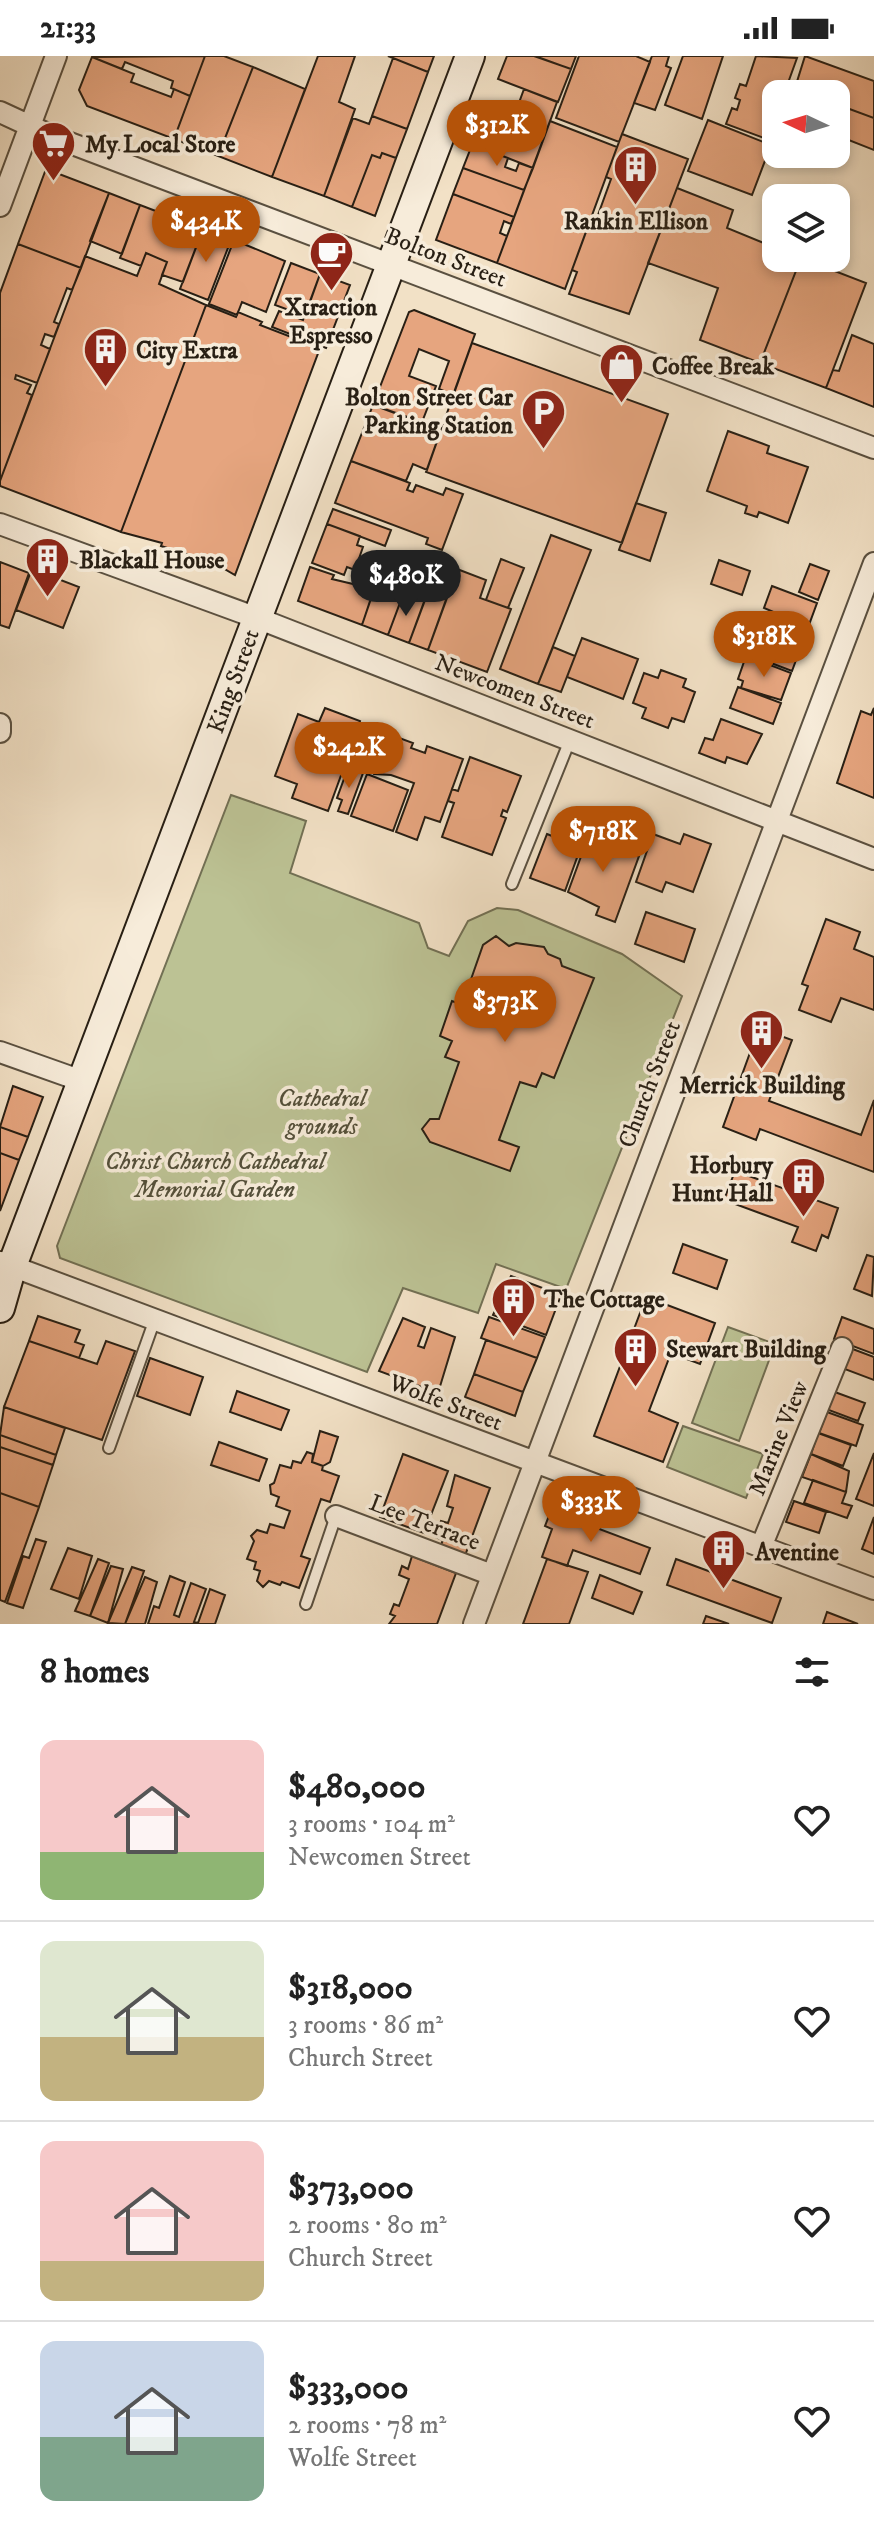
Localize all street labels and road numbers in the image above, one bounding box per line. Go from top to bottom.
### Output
street label: Bolton Street [381,221,511,295]
street label: King Street [201,625,267,738]
street label: Newcomen Street [430,648,599,736]
street label: Church Street [612,1016,688,1152]
street label: Wolfe Street [384,1367,507,1438]
street label: Marine View [742,1376,816,1500]
street label: Lee Terrace [365,1488,484,1558]

